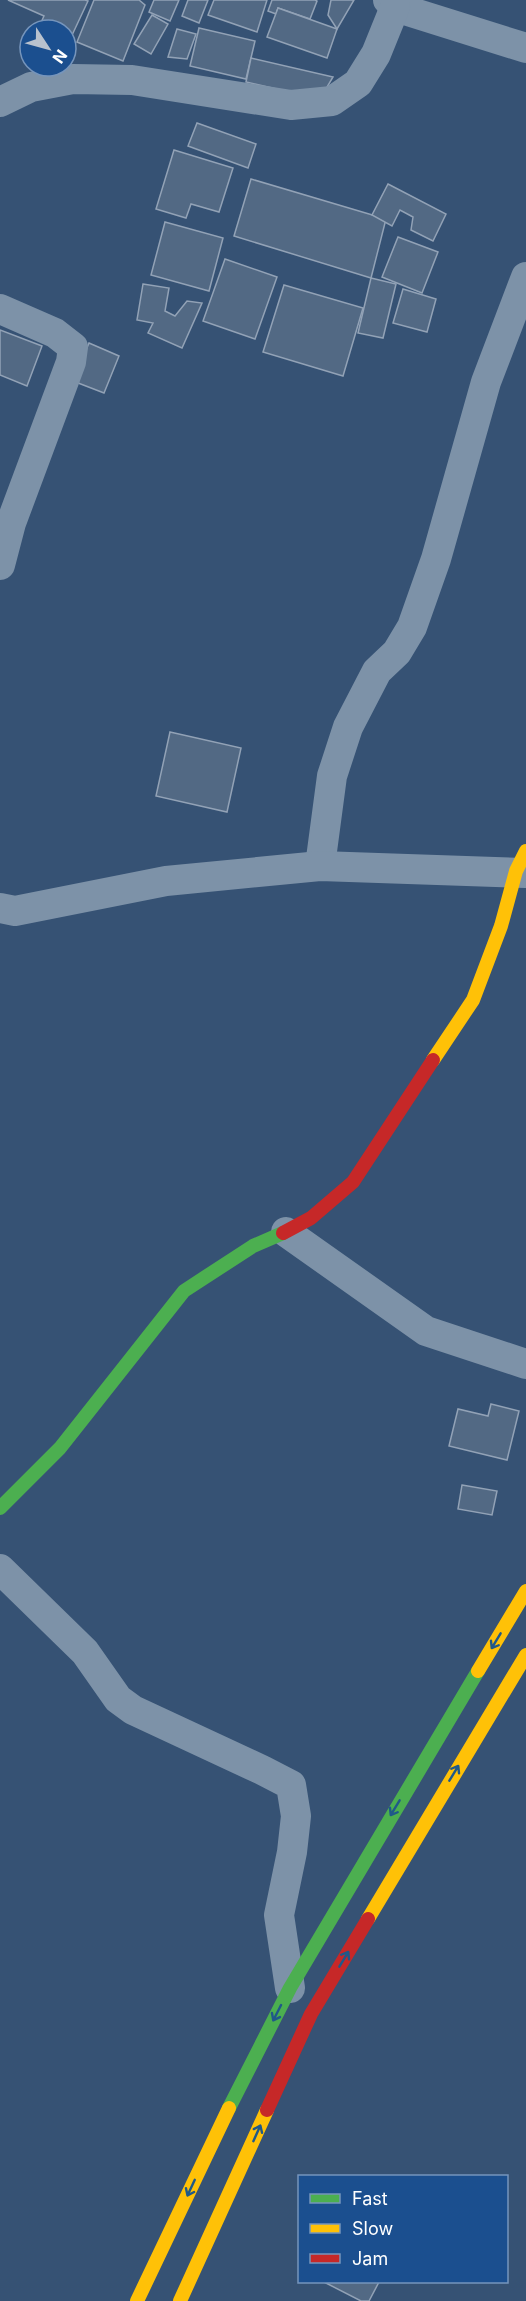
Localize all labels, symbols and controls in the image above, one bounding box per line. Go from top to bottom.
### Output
north arrow [18,18,78,78]
text: N [48,46,72,68]
one-way arrow [489,1632,501,1649]
one-way arrow [448,1765,460,1782]
one-way arrow [389,1799,401,1816]
one-way arrow [338,1951,350,1968]
one-way arrow [271,2004,282,2022]
one-way arrow [252,2125,263,2143]
legend [298,2175,508,2283]
one-way arrow [184,2179,196,2197]
text: Fast [352,2188,388,2209]
text: Slow [352,2218,393,2239]
text: Jam [352,2248,388,2269]

